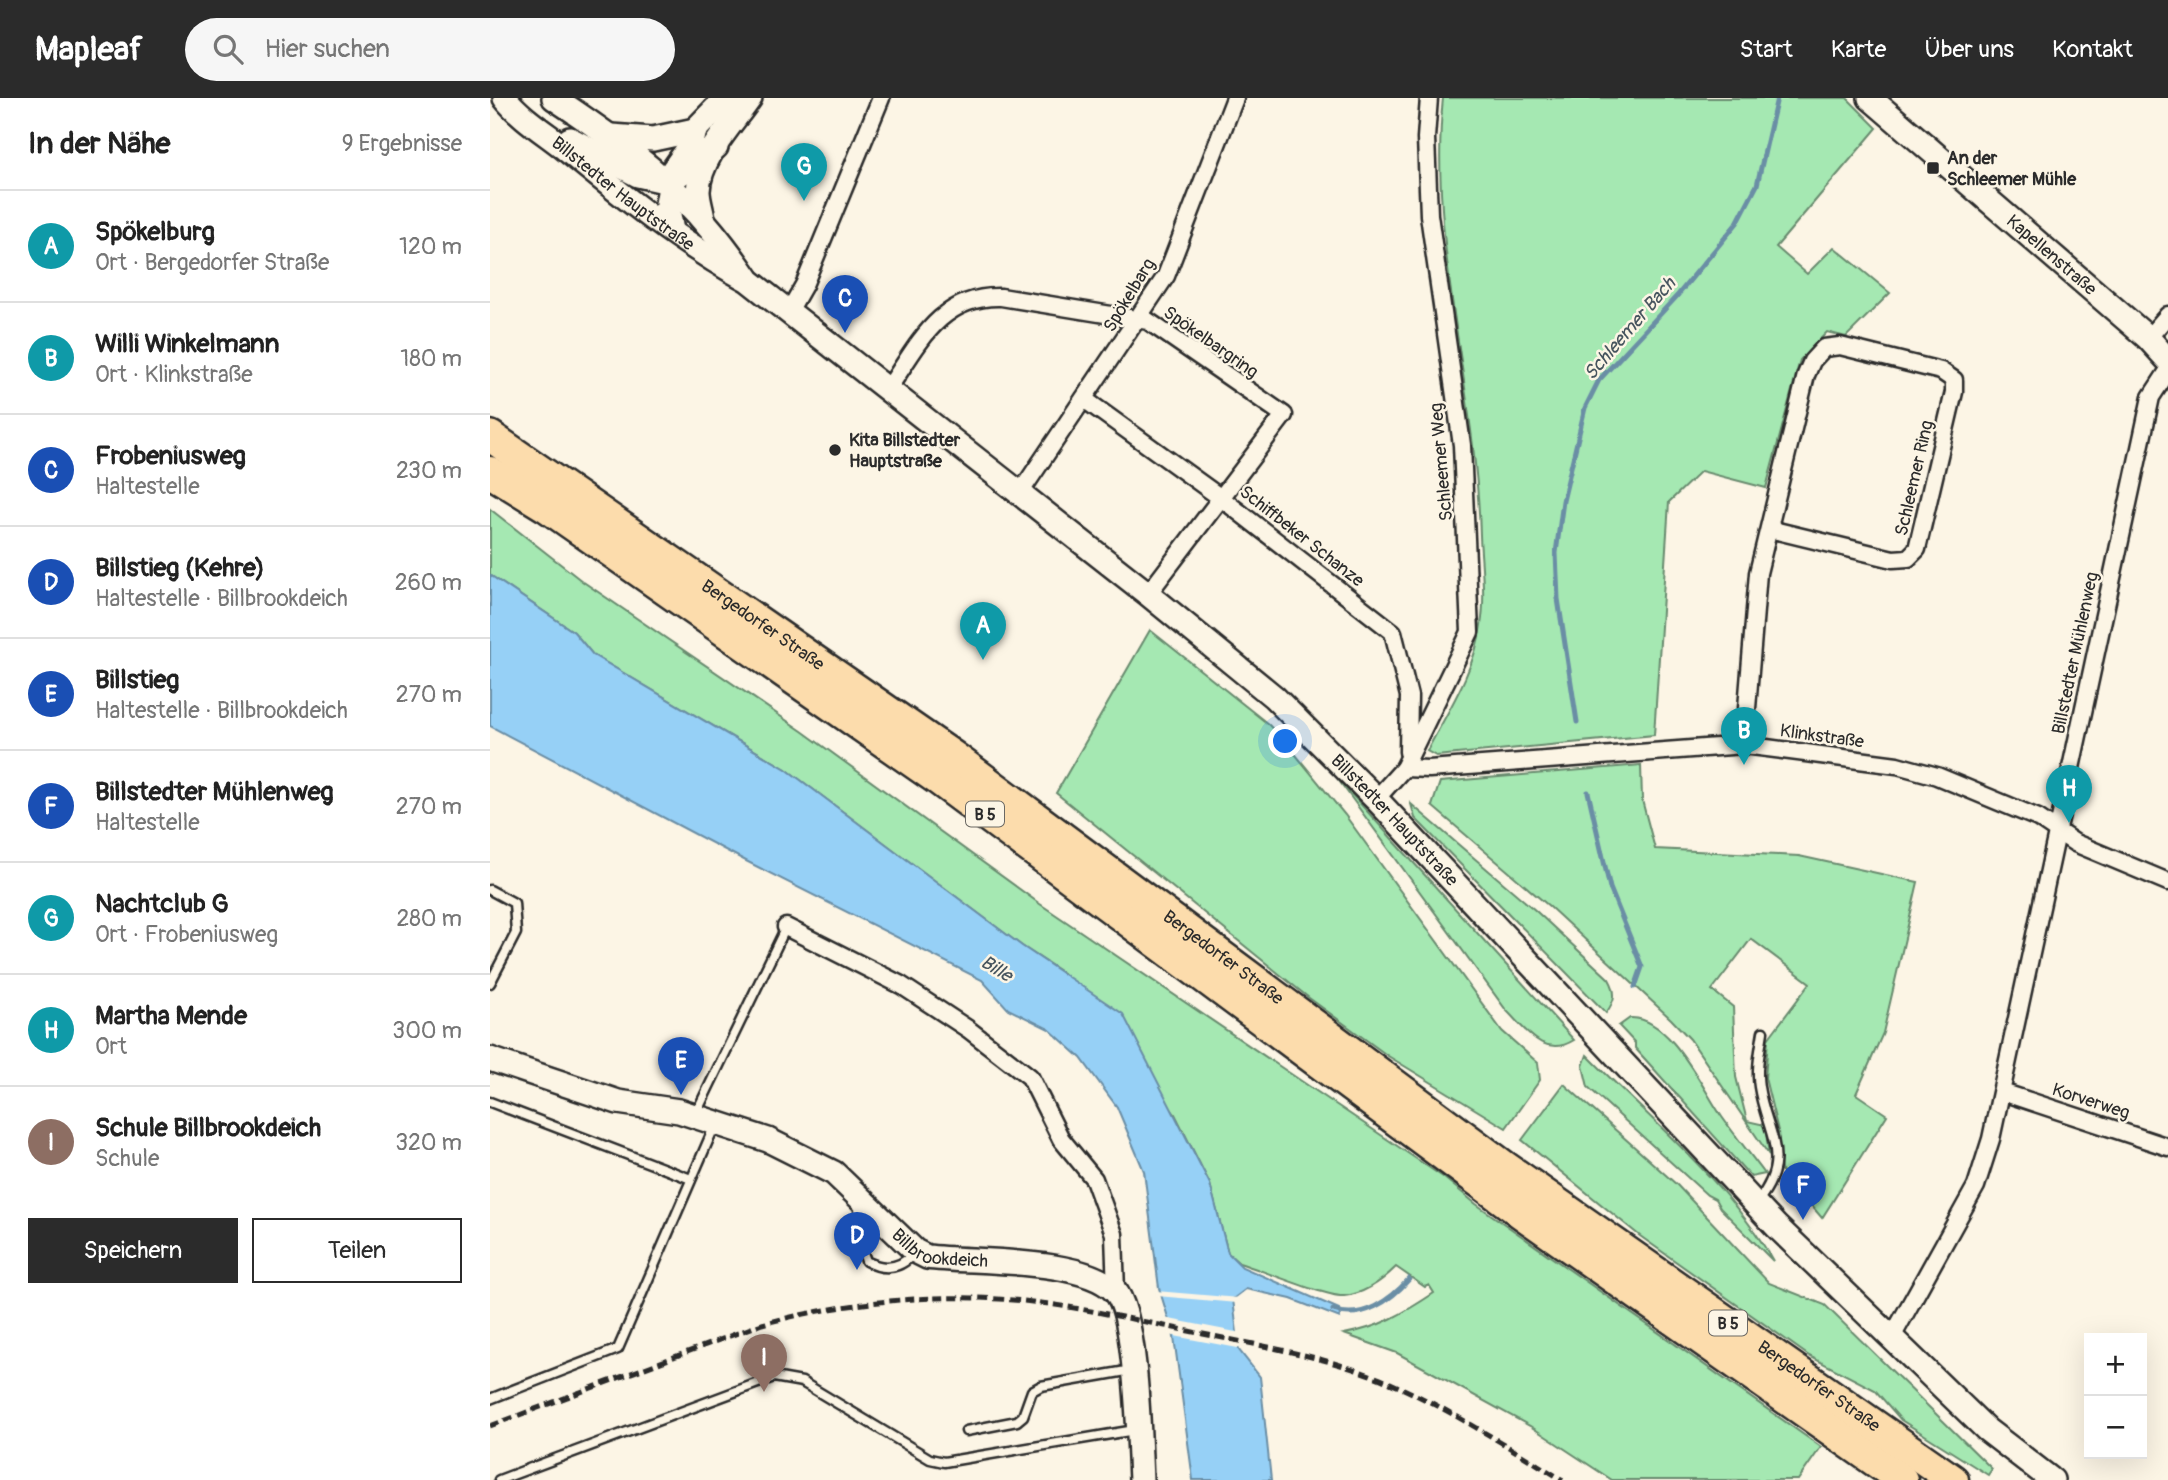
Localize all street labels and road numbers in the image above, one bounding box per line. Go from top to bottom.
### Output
street label: Billstedter Hauptstraße [547,131,699,256]
street label: Kapellenstraße [2001,210,2101,301]
street label: Spökelbarg [1098,254,1160,336]
street label: Spökelbargring [1159,301,1263,384]
street label: Schleemer Weg [1425,402,1458,522]
street label: Schleemer Ring [1890,418,1939,538]
street label: Schiffbeker Schanze [1235,481,1369,592]
street label: Billstedter Mühlenweg [2047,570,2104,736]
street label: Bergedorfer Straße [697,575,829,676]
street label: Klinkstraße [1778,719,1866,754]
street label: Billstedter Hauptstraße [1326,749,1463,892]
road number: B 5 [966,802,1004,827]
street label: Bergedorfer Straße [1158,905,1288,1010]
street label: Korverweg [2049,1078,2133,1125]
street label: Billbrookdeich [887,1224,988,1273]
road number: B 5 [1709,1310,1747,1336]
street label: Bergedorfer Straße [1753,1336,1885,1438]

